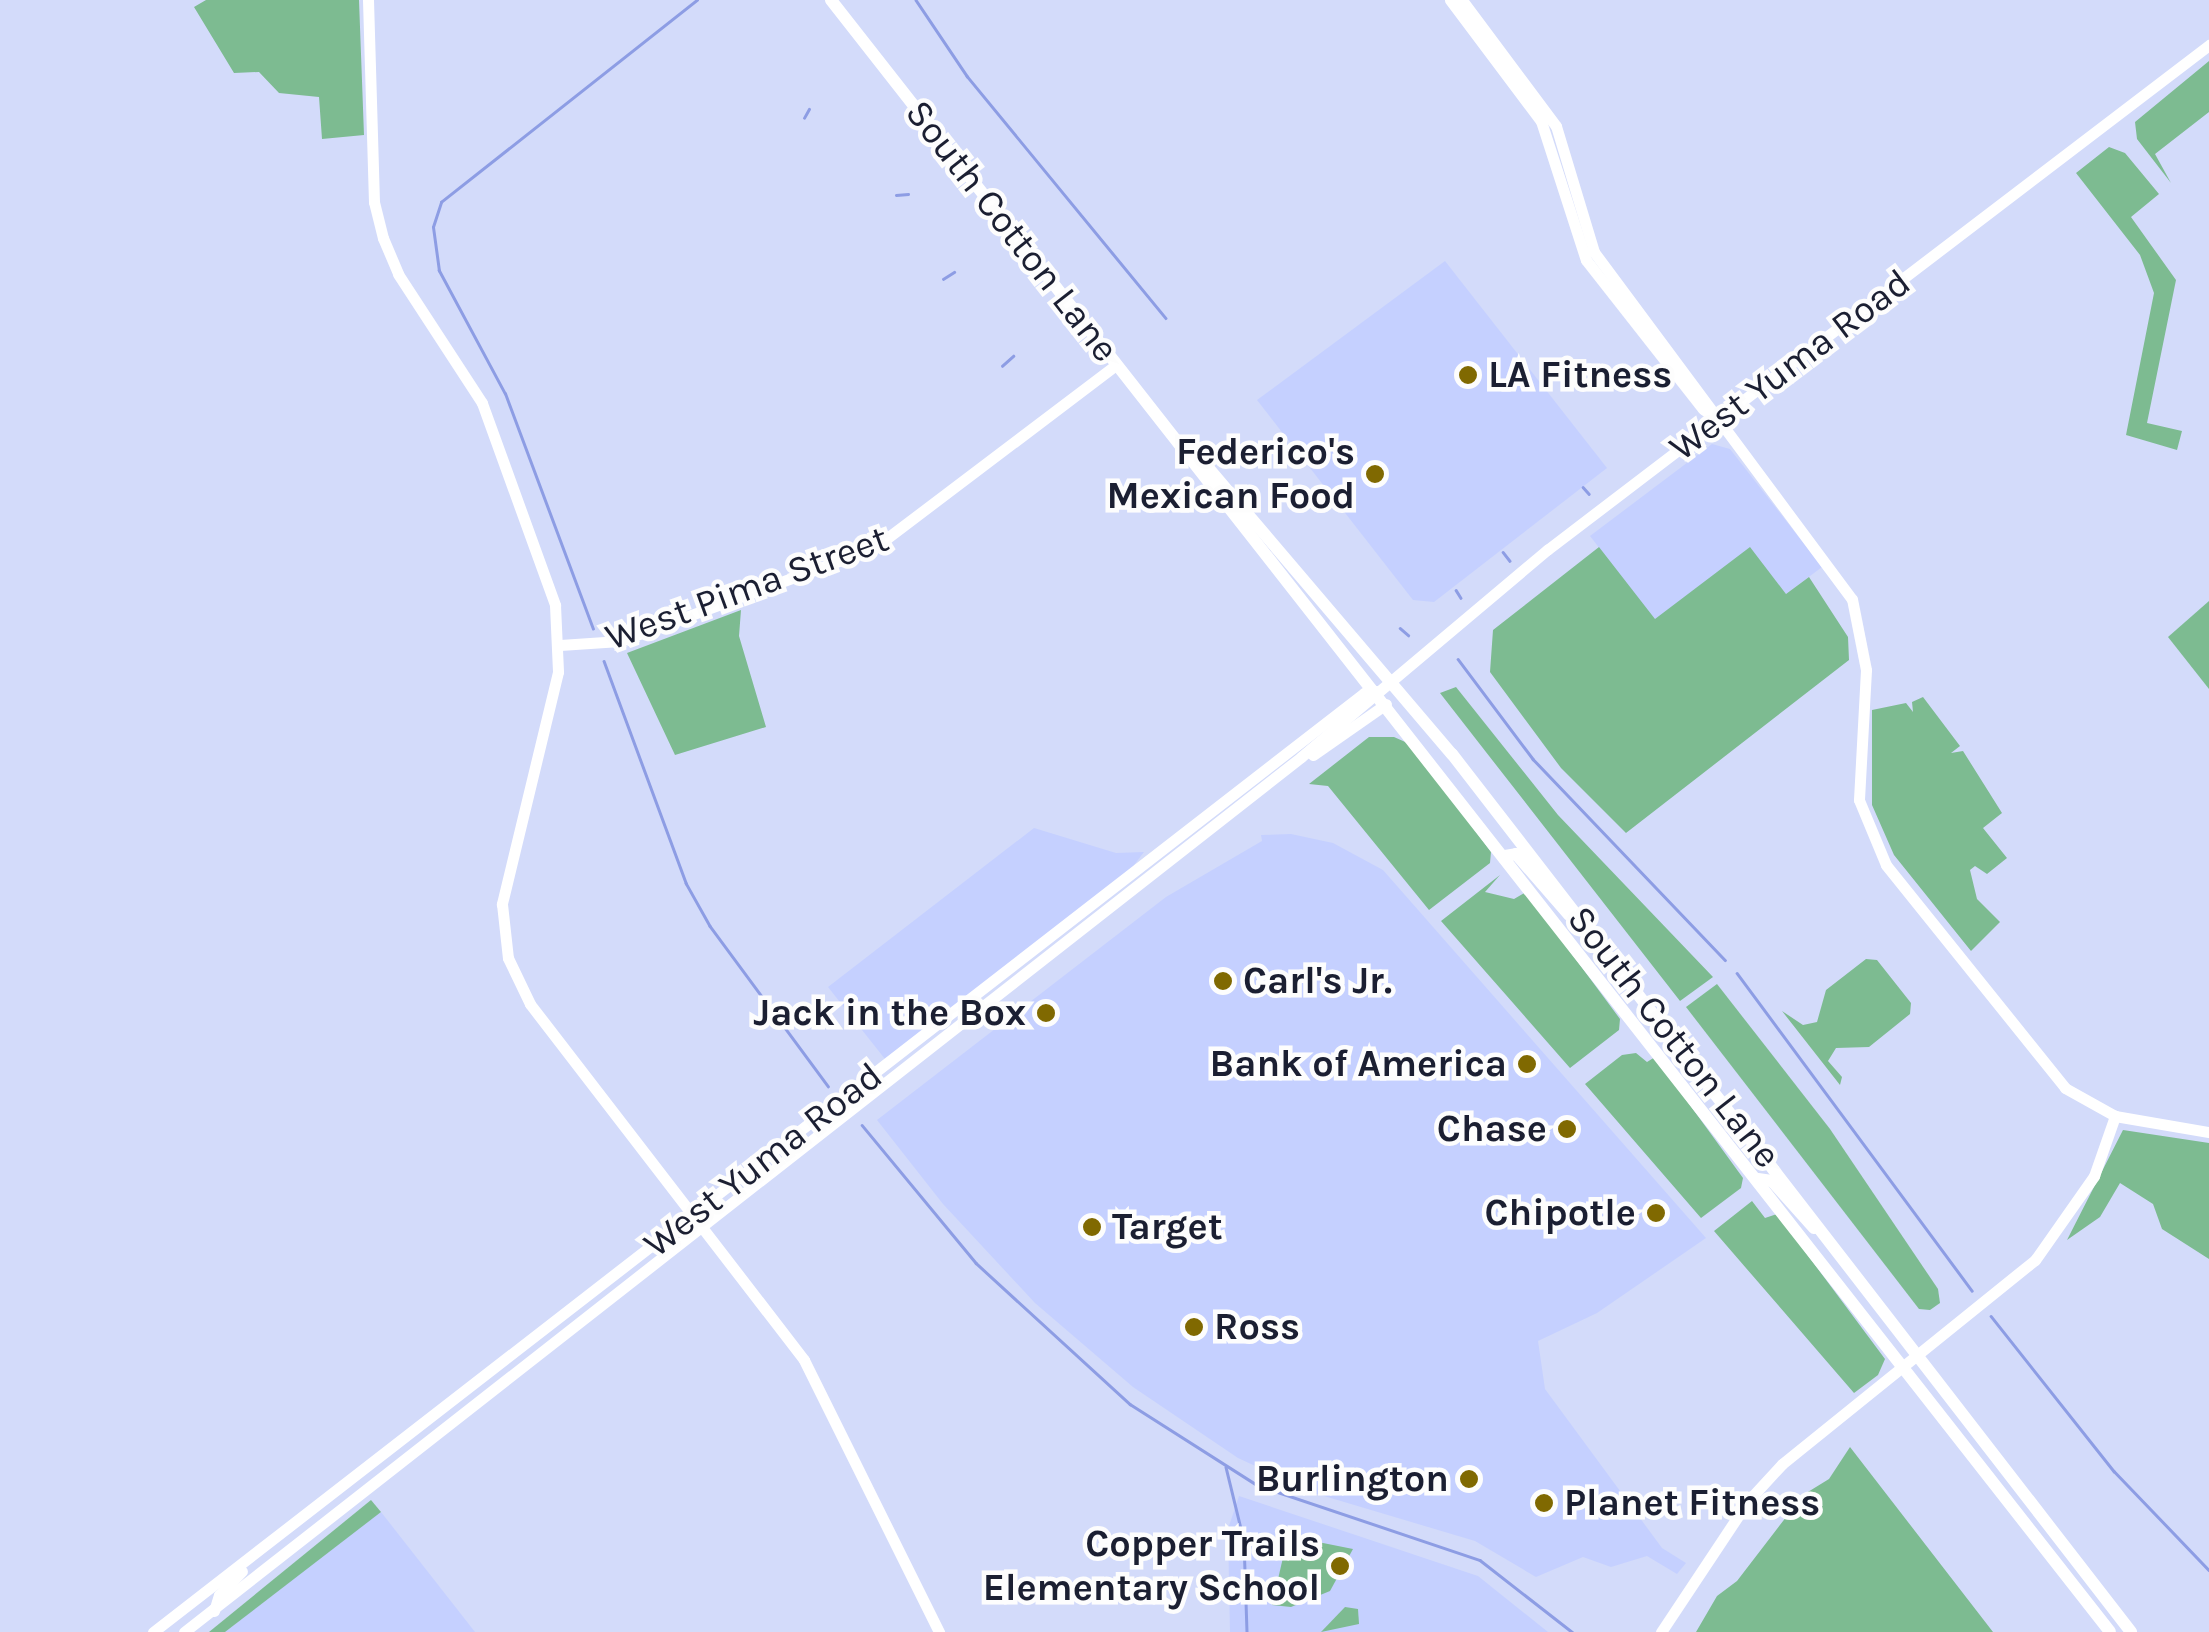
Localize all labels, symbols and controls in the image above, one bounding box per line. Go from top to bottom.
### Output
street label: South Cotton Lane [896,91,1128,371]
street label: West Yuma Road [1661,260,1919,470]
place label: LA Fitness [1488,352,1672,398]
marker: LA Fitness [1457,364,1479,386]
place label: Federico's Mexican Food [1107,429,1355,518]
marker: Federico's Mexican Food [1364,463,1386,485]
street label: West Pima Street [599,516,895,660]
street label: South Cotton Lane [1558,897,1790,1177]
place label: Carl's Jr. [1243,958,1392,1004]
marker: Carl's Jr. [1212,970,1234,992]
place label: Jack in the Box [753,990,1026,1036]
marker: Jack in the Box [1035,1002,1057,1024]
place label: Bank of America [1210,1041,1507,1087]
street label: West Yuma Road [635,1053,891,1267]
marker: Bank of America [1516,1053,1538,1075]
place label: Chase [1437,1106,1547,1152]
marker: Chase [1556,1118,1578,1140]
place label: Chipotle [1484,1190,1636,1236]
marker: Chipotle [1645,1202,1667,1224]
place label: Target [1112,1204,1223,1250]
marker: Target [1081,1216,1103,1238]
place label: Ross [1214,1304,1300,1350]
marker: Ross [1183,1316,1205,1338]
place label: Burlington [1256,1456,1449,1502]
marker: Burlington [1458,1468,1480,1490]
place label: Planet Fitness [1564,1480,1820,1526]
marker: Planet Fitness [1533,1492,1555,1514]
place label: Copper Trails Elementary School [983,1521,1320,1610]
marker: Copper Trails Elementary School [1329,1555,1351,1577]

